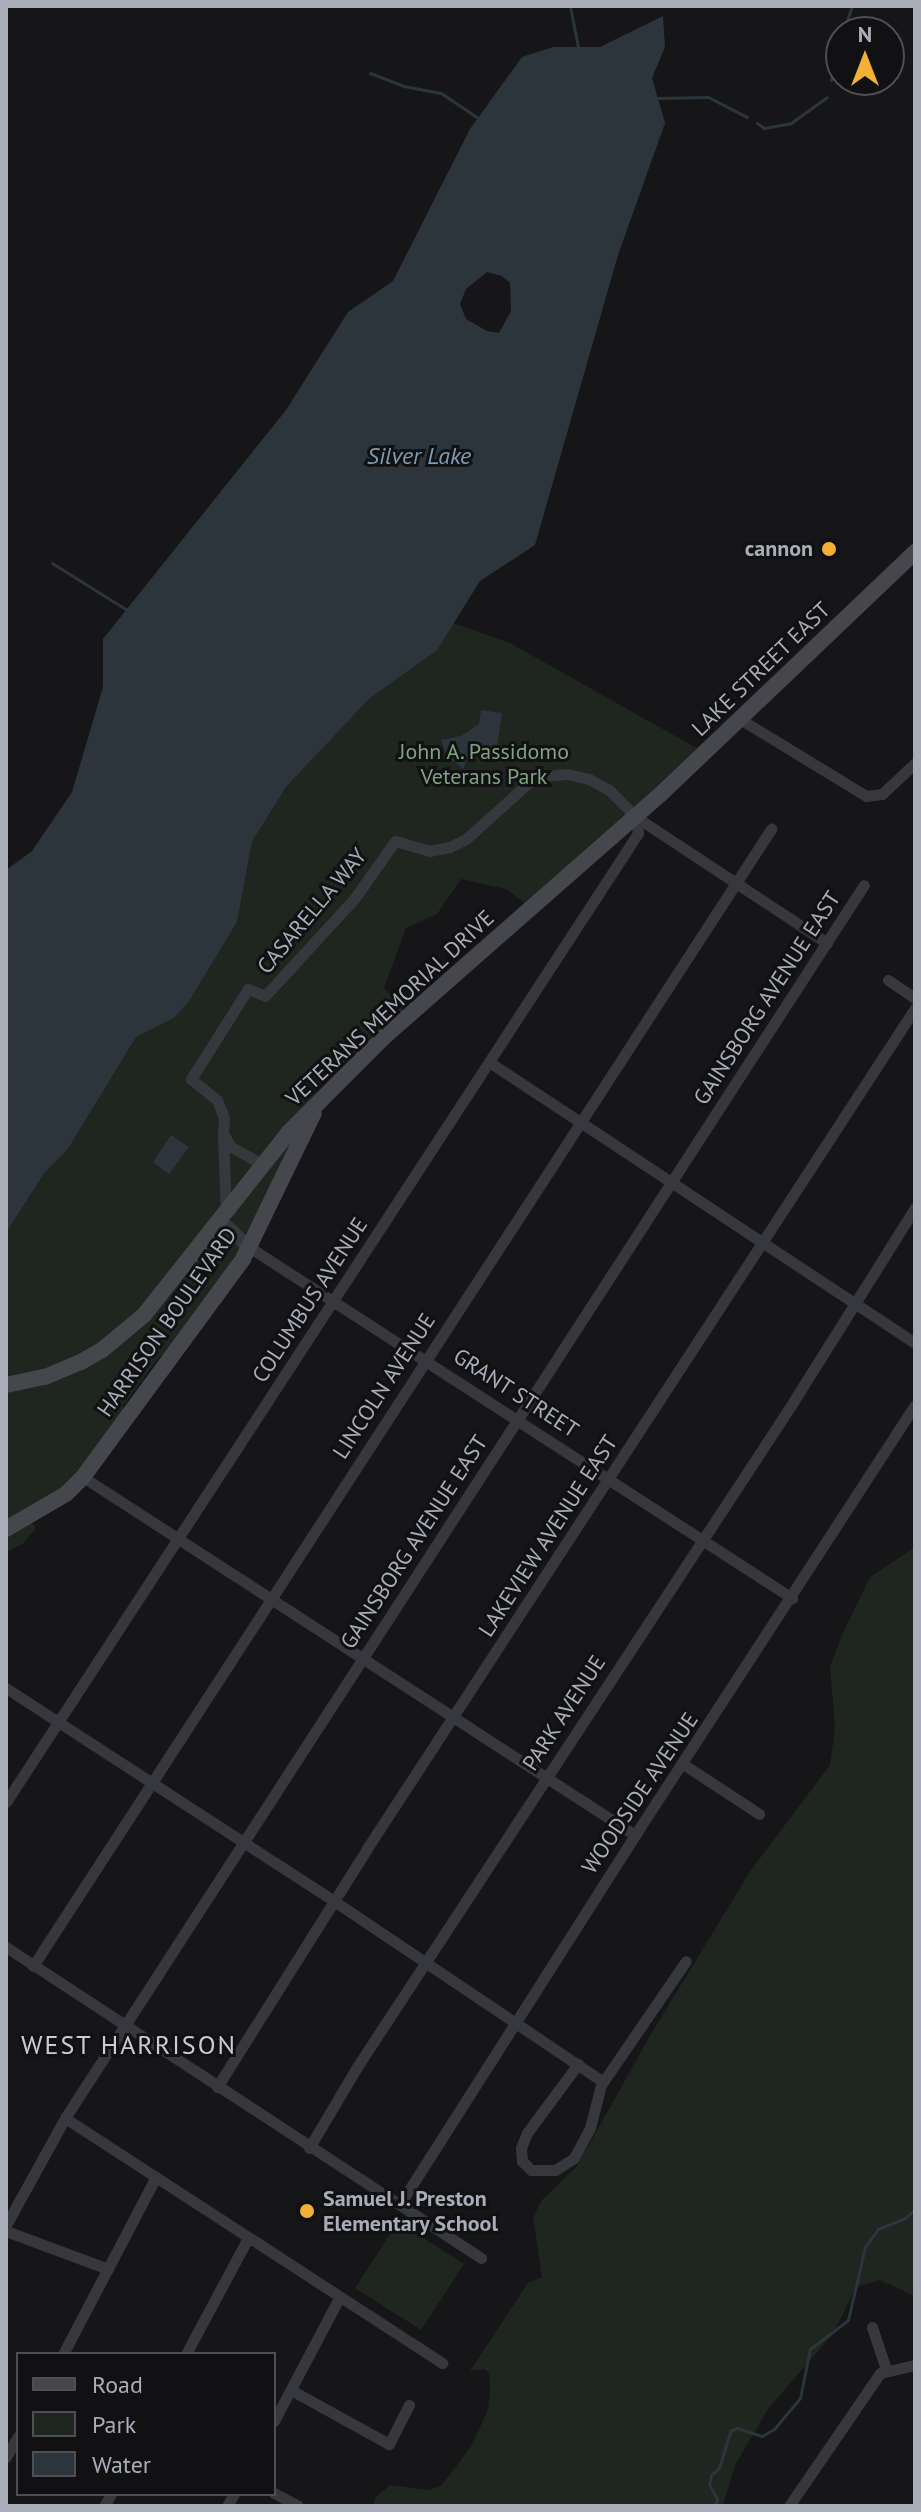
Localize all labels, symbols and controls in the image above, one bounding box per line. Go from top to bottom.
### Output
north arrow [825,16,905,96]
text: N [858,20,872,48]
water label: Silver Lake [367,442,471,470]
place label: cannon [745,536,813,562]
marker: cannon [820,540,838,558]
street label: LAKE STREET EAST [686,596,836,742]
park label: John A. Passidomo Veterans Park [398,738,570,790]
street label: CASARELLA WAY [251,842,373,980]
street label: GAINSBORG AVENUE EAST [688,886,846,1110]
street label: VETERANS MEMORIAL DRIVE [280,904,500,1112]
street label: COLUMBUS AVENUE [247,1212,373,1388]
street label: HARRISON BOULEVARD [92,1222,242,1422]
street label: LINCOLN AVENUE [327,1308,441,1464]
street label: GRANT STREET [448,1343,584,1443]
street label: GAINSBORG AVENUE EAST [335,1430,493,1654]
street label: LAKEVIEW AVENUE EAST [473,1430,623,1642]
street label: PARK AVENUE [517,1650,611,1776]
street label: WOODSIDE AVENUE [576,1707,704,1879]
district label: WEST HARRISON [21,2029,237,2061]
place label: Samuel J. Preston Elementary School [323,2185,499,2236]
marker: Samuel J. Preston Elementary School [298,2202,316,2220]
legend [16,2352,276,2496]
text: Road [92,2369,143,2400]
text: Park [92,2409,136,2440]
text: Water [92,2449,151,2480]

